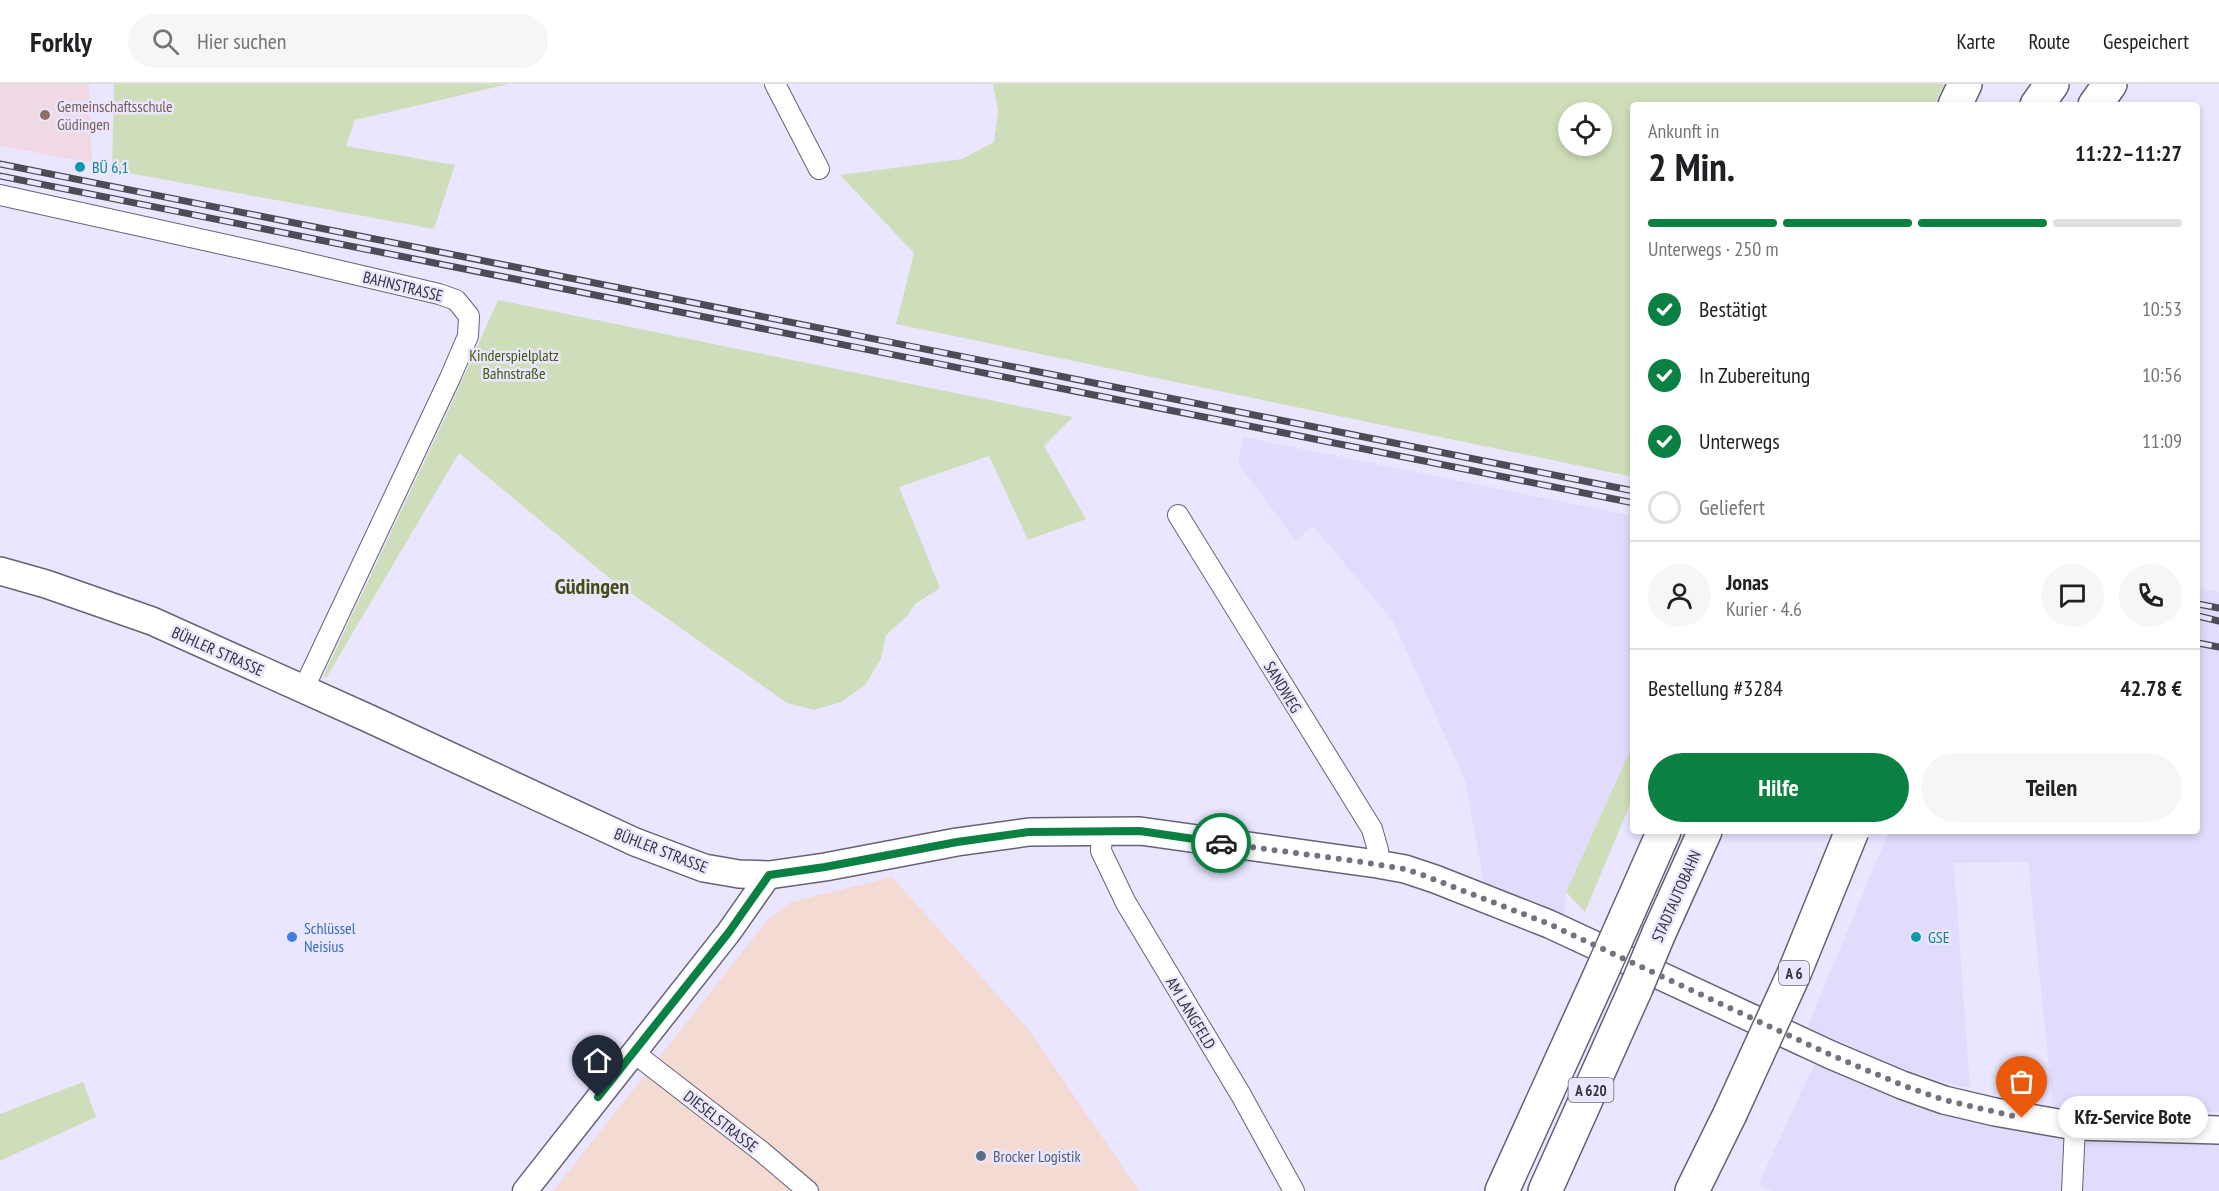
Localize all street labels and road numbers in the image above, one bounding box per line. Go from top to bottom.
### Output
street label: BAHNSTRASSE [361,266,445,306]
street label: BÜHLER STRASSE [169,622,267,680]
street label: SANDWEG [1260,658,1306,717]
street label: BÜHLER STRASSE [611,823,711,877]
street label: STADTAUTOBAHN [1647,847,1705,945]
road number: A 6 [1779,961,1809,985]
street label: AM LANGFELD [1162,973,1220,1053]
road number: A 620 [1568,1078,1614,1102]
street label: DIESELSTRASSE [680,1086,762,1156]

